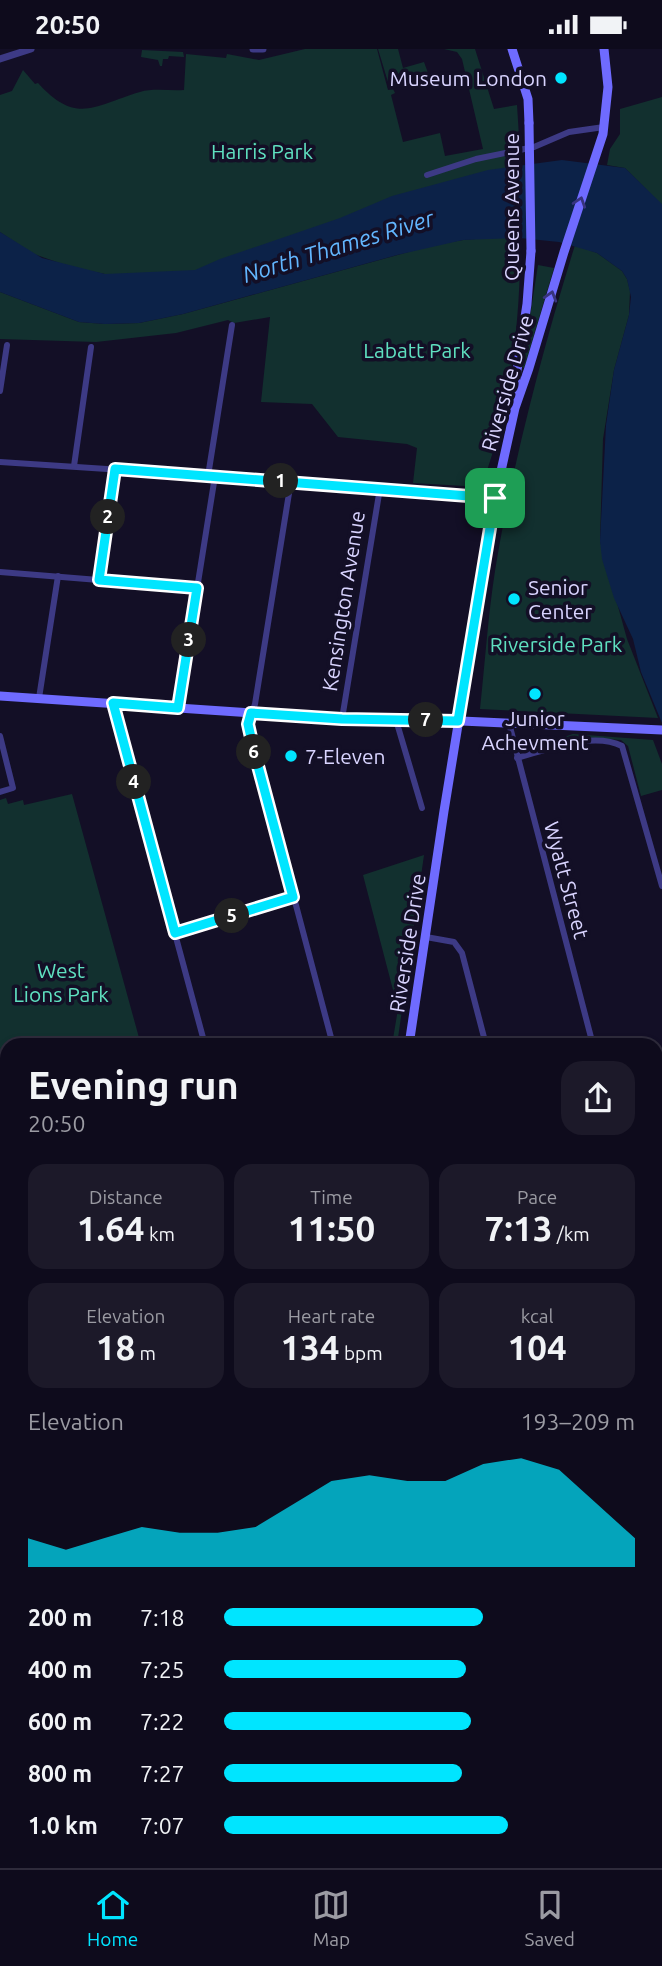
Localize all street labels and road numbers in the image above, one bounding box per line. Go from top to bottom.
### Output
street label: Queens Avenue [499,133,523,281]
street label: Riverside Drive [476,312,538,454]
street label: Kensington Avenue [317,509,369,693]
street label: Wyatt Street [540,819,594,941]
street label: Riverside Drive [384,872,430,1014]

